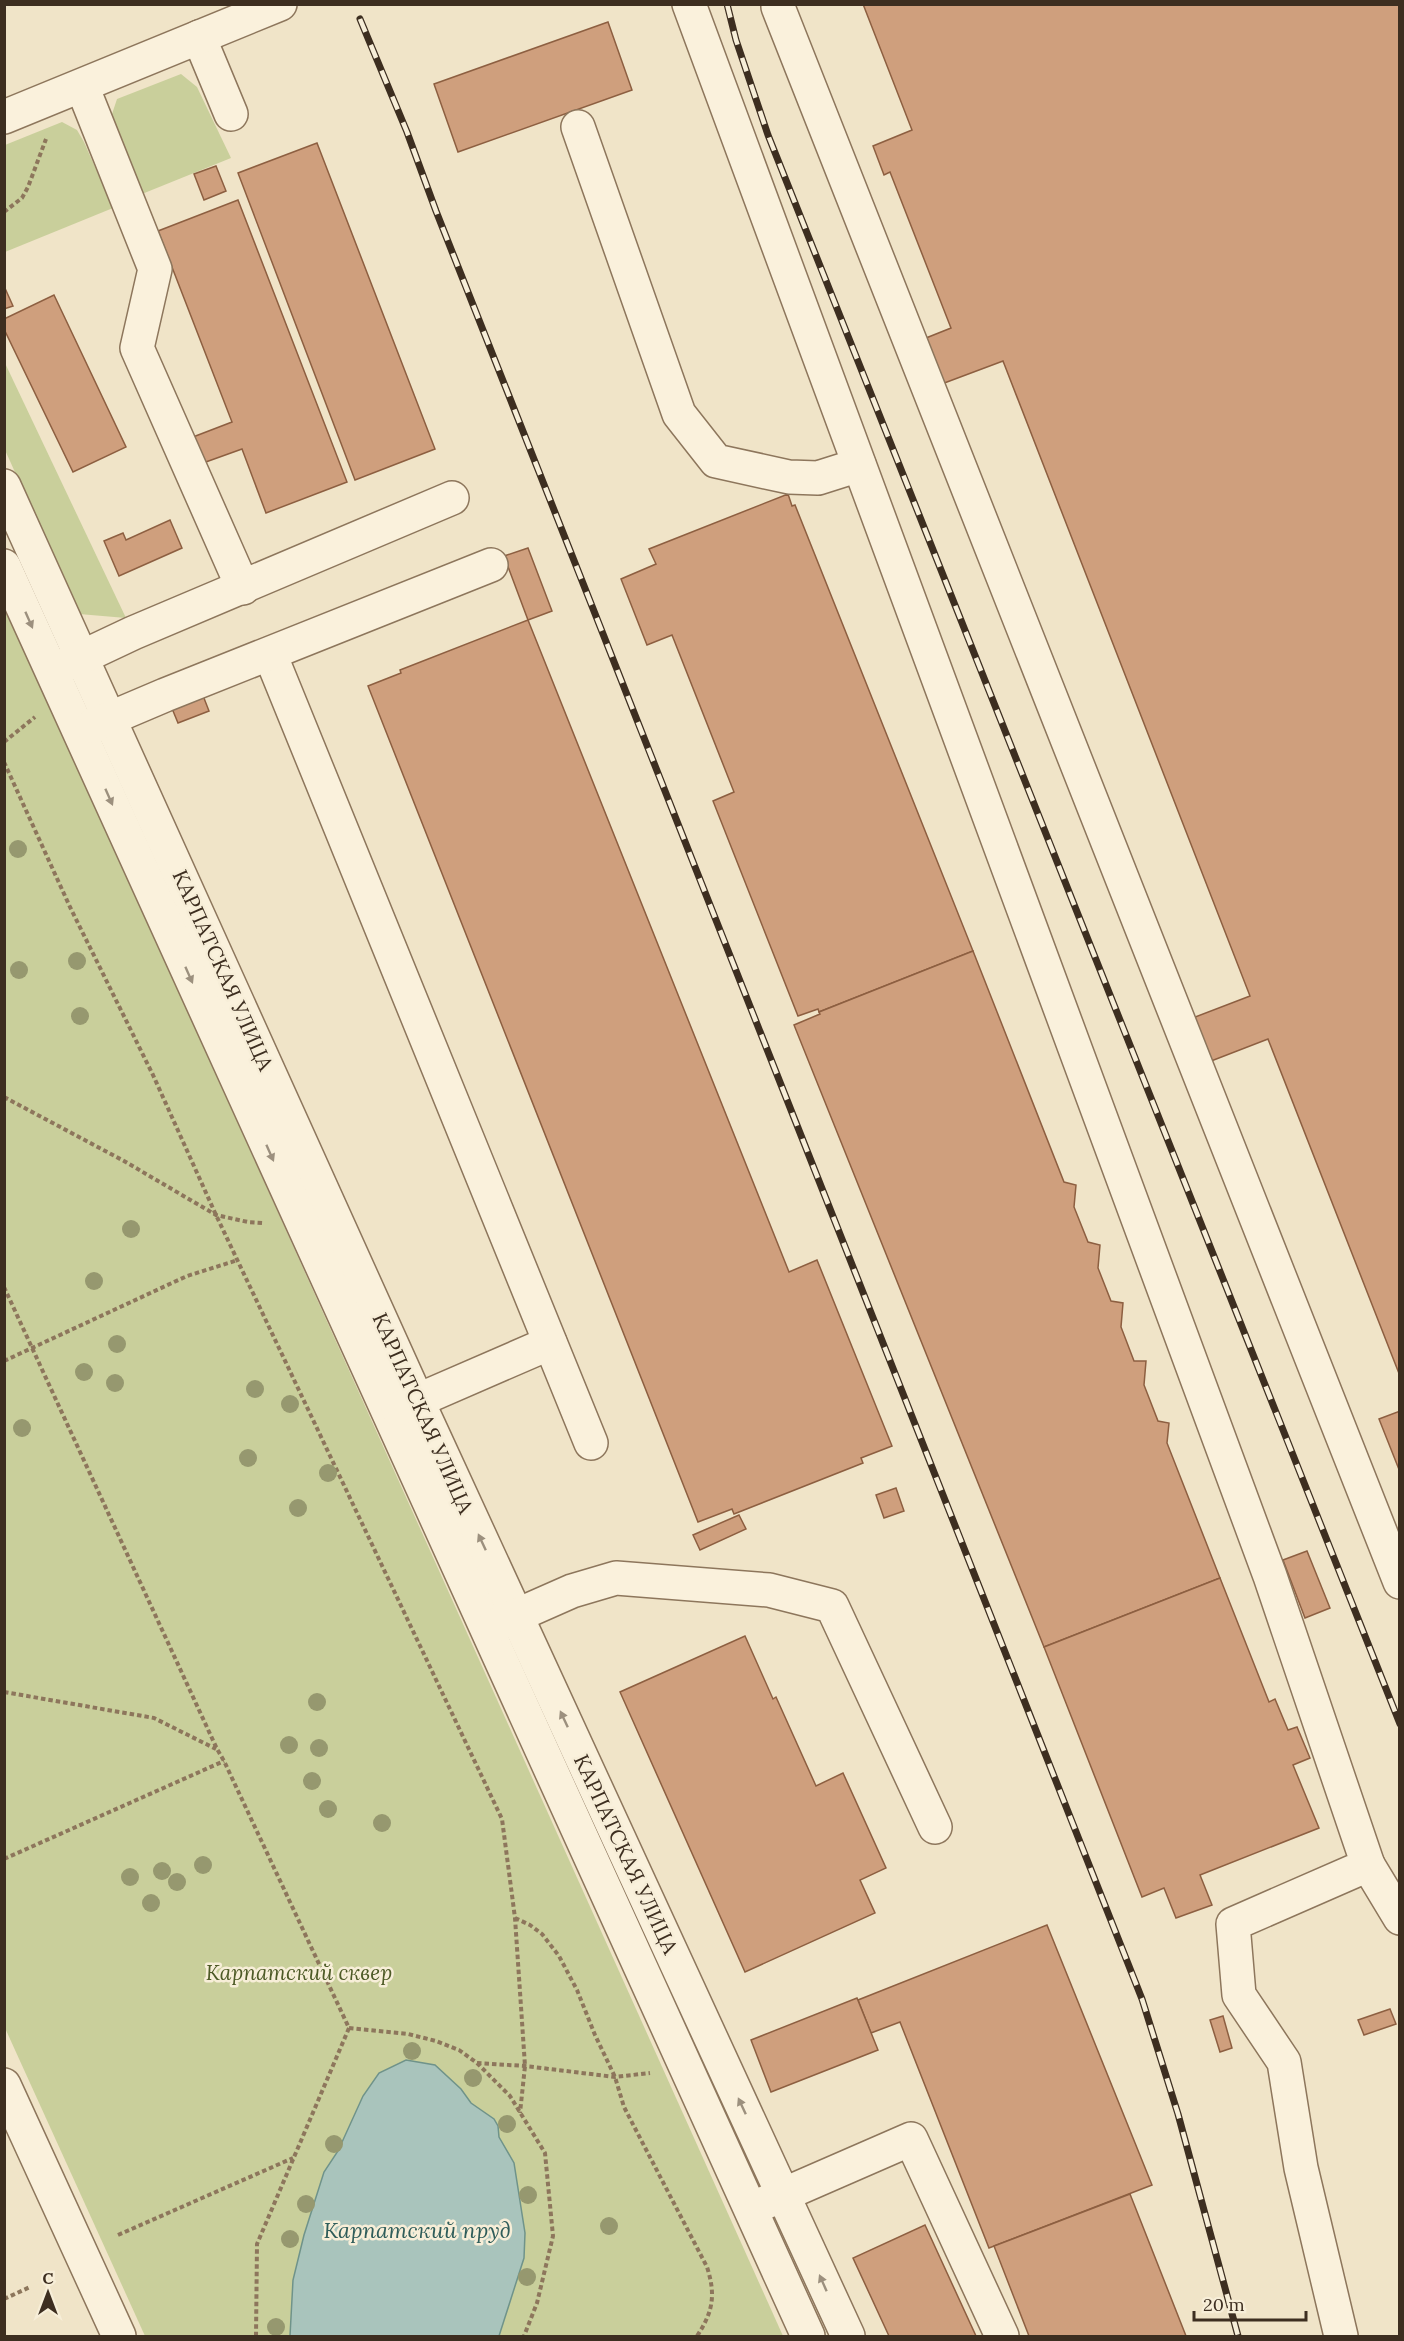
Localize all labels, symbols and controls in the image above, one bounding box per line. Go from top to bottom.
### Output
one-way arrow [24,611,33,628]
one-way arrow [104,789,114,807]
street label: КАРПАТСКАЯ УЛИЦА [167,865,280,1075]
one-way arrow [185,966,194,983]
one-way arrow [265,1144,275,1162]
street label: КАРПАТСКАЯ УЛИЦА [367,1308,480,1518]
one-way arrow [477,1533,487,1551]
one-way arrow [559,1711,568,1728]
street label: КАРПАТСКАЯ УЛИЦА [568,1750,684,1959]
park label: Карпатский сквер [206,1959,392,1986]
one-way arrow [738,2097,747,2114]
water label: Карпатский пруд [323,2216,511,2244]
north arrow [18,2263,78,2323]
text: С [42,2268,54,2288]
one-way arrow [819,2275,828,2292]
scale bar [1194,2284,1306,2322]
text: 20 m [1203,2293,1245,2316]

